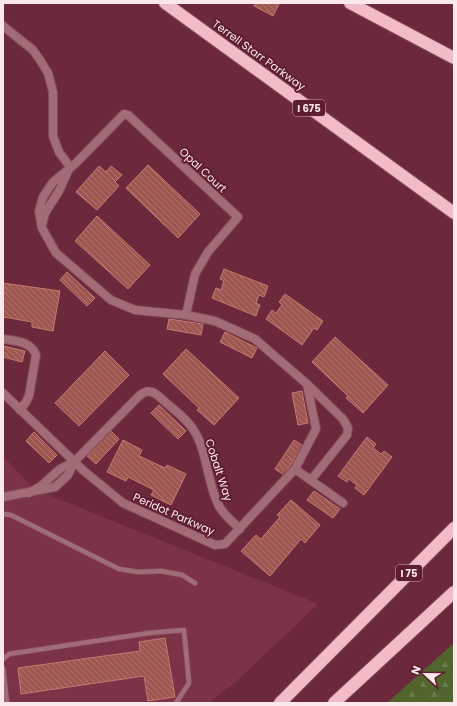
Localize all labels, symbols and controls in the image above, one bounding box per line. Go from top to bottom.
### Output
street label: Terrell Starr Parkway [209,16,309,95]
road number: I 675 [293,100,325,116]
street label: Opal Court [176,144,230,196]
street label: Cobalt Way [201,437,237,504]
street label: Peridot Parkway [131,489,218,539]
road number: I 75 [396,565,422,581]
north arrow [405,654,445,694]
text: N [407,663,425,677]

